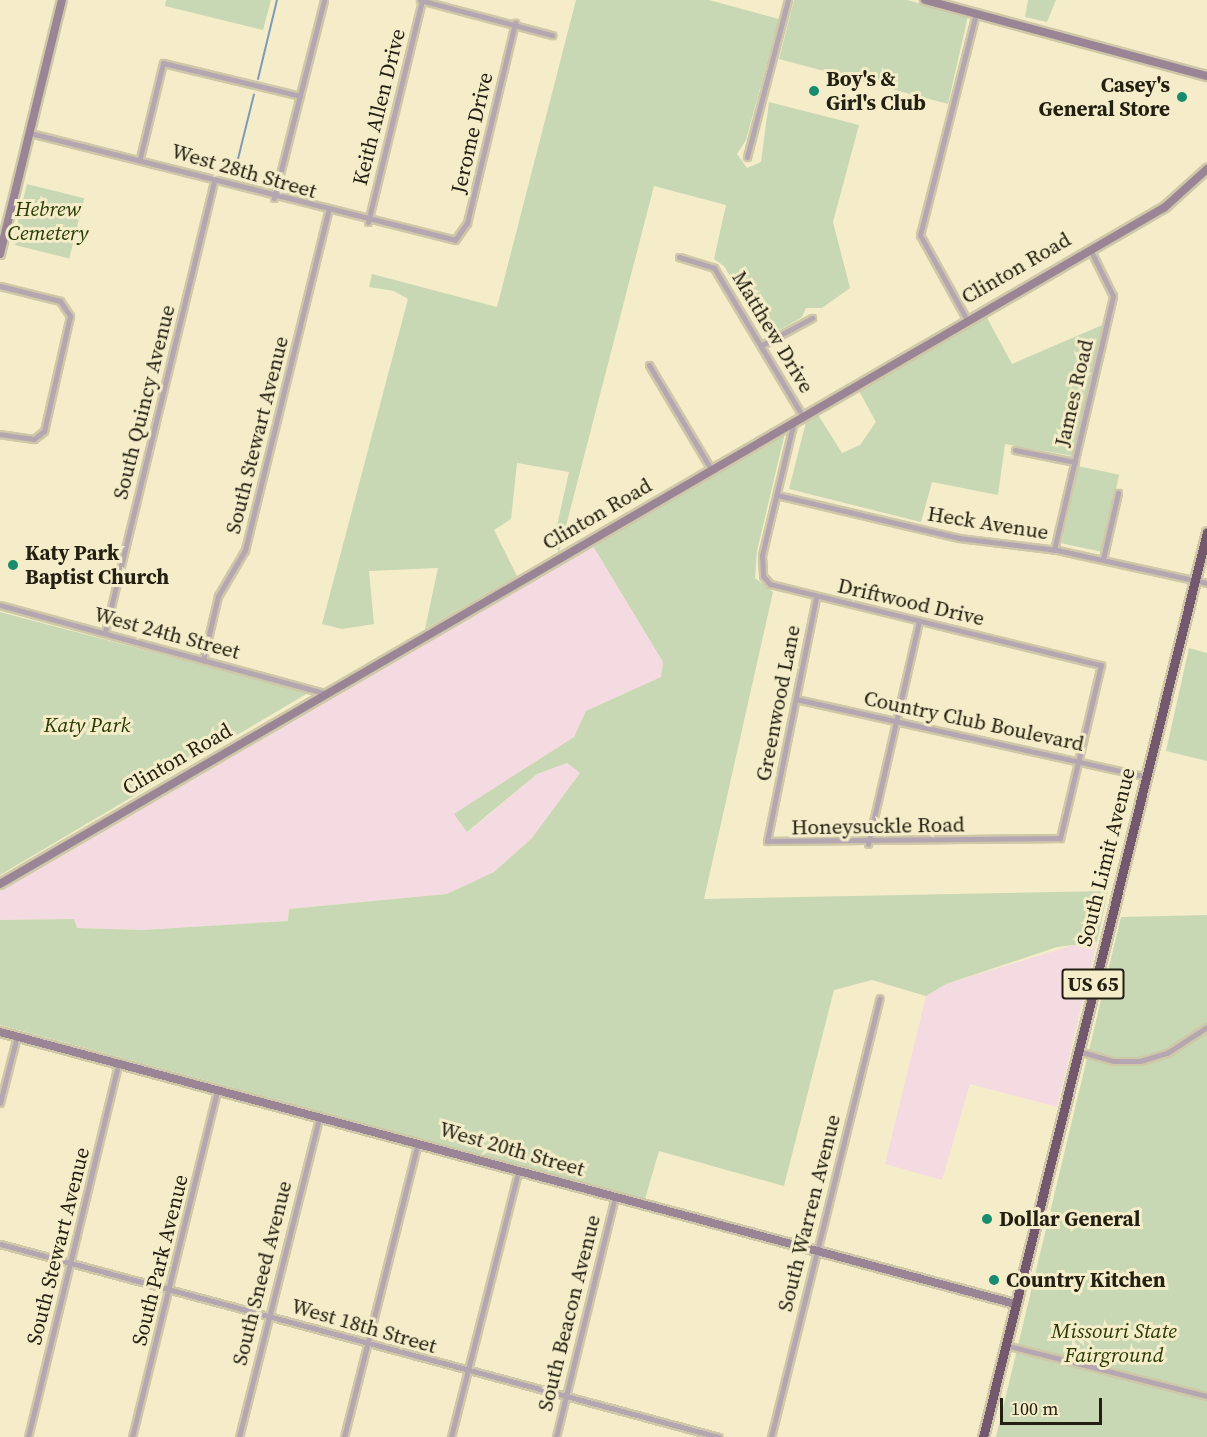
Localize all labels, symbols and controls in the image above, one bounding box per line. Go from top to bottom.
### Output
street label: Keith Allen Drive [347,26,411,188]
place label: Boy's & Girl's Club [826,66,926,116]
street label: Jerome Drive [446,70,498,196]
place label: Casey's General Store [1039,72,1170,122]
marker: Boy's & Girl's Club [807,84,821,98]
marker: Casey's General Store [1175,90,1189,104]
street label: West 28th Street [168,138,320,204]
park label: Hebrew Cemetery [8,196,88,246]
street label: Clinton Road [957,227,1075,309]
street label: Matthew Drive [727,266,819,398]
street label: South Quincy Avenue [108,302,180,502]
street label: South Stewart Avenue [220,334,294,536]
street label: James Road [1049,337,1099,449]
street label: Clinton Road [538,473,656,555]
street label: Heck Avenue [926,501,1050,545]
place label: Katy Park Baptist Church [25,540,169,590]
marker: Katy Park Baptist Church [6,558,20,572]
street label: Driftwood Drive [835,573,987,631]
street label: West 24th Street [91,601,243,665]
street label: Greenwood Lane [751,623,805,783]
street label: Country Club Boulevard [862,685,1086,757]
park label: Katy Park [44,712,130,738]
street label: Clinton Road [118,718,236,800]
street label: South Limit Avenue [1072,765,1140,949]
street label: Honeysuckle Road [791,812,965,840]
road number: US 65 [1062,967,1124,1001]
street label: South Warren Avenue [772,1112,846,1314]
street label: West 20th Street [436,1116,588,1182]
street label: South Stewart Avenue [21,1145,95,1347]
street label: South Park Avenue [127,1172,193,1348]
street label: South Sneed Avenue [227,1178,297,1368]
place label: Dollar General [999,1206,1141,1232]
street label: South Beacon Avenue [532,1212,606,1414]
marker: Dollar General [980,1212,994,1226]
place label: Country Kitchen [1006,1267,1166,1293]
marker: Country Kitchen [987,1273,1001,1287]
street label: West 18th Street [288,1293,440,1359]
park label: Missouri State Fairground [1051,1318,1177,1368]
scale bar [1003,1386,1105,1424]
text: 100 m [1011,1396,1058,1421]

